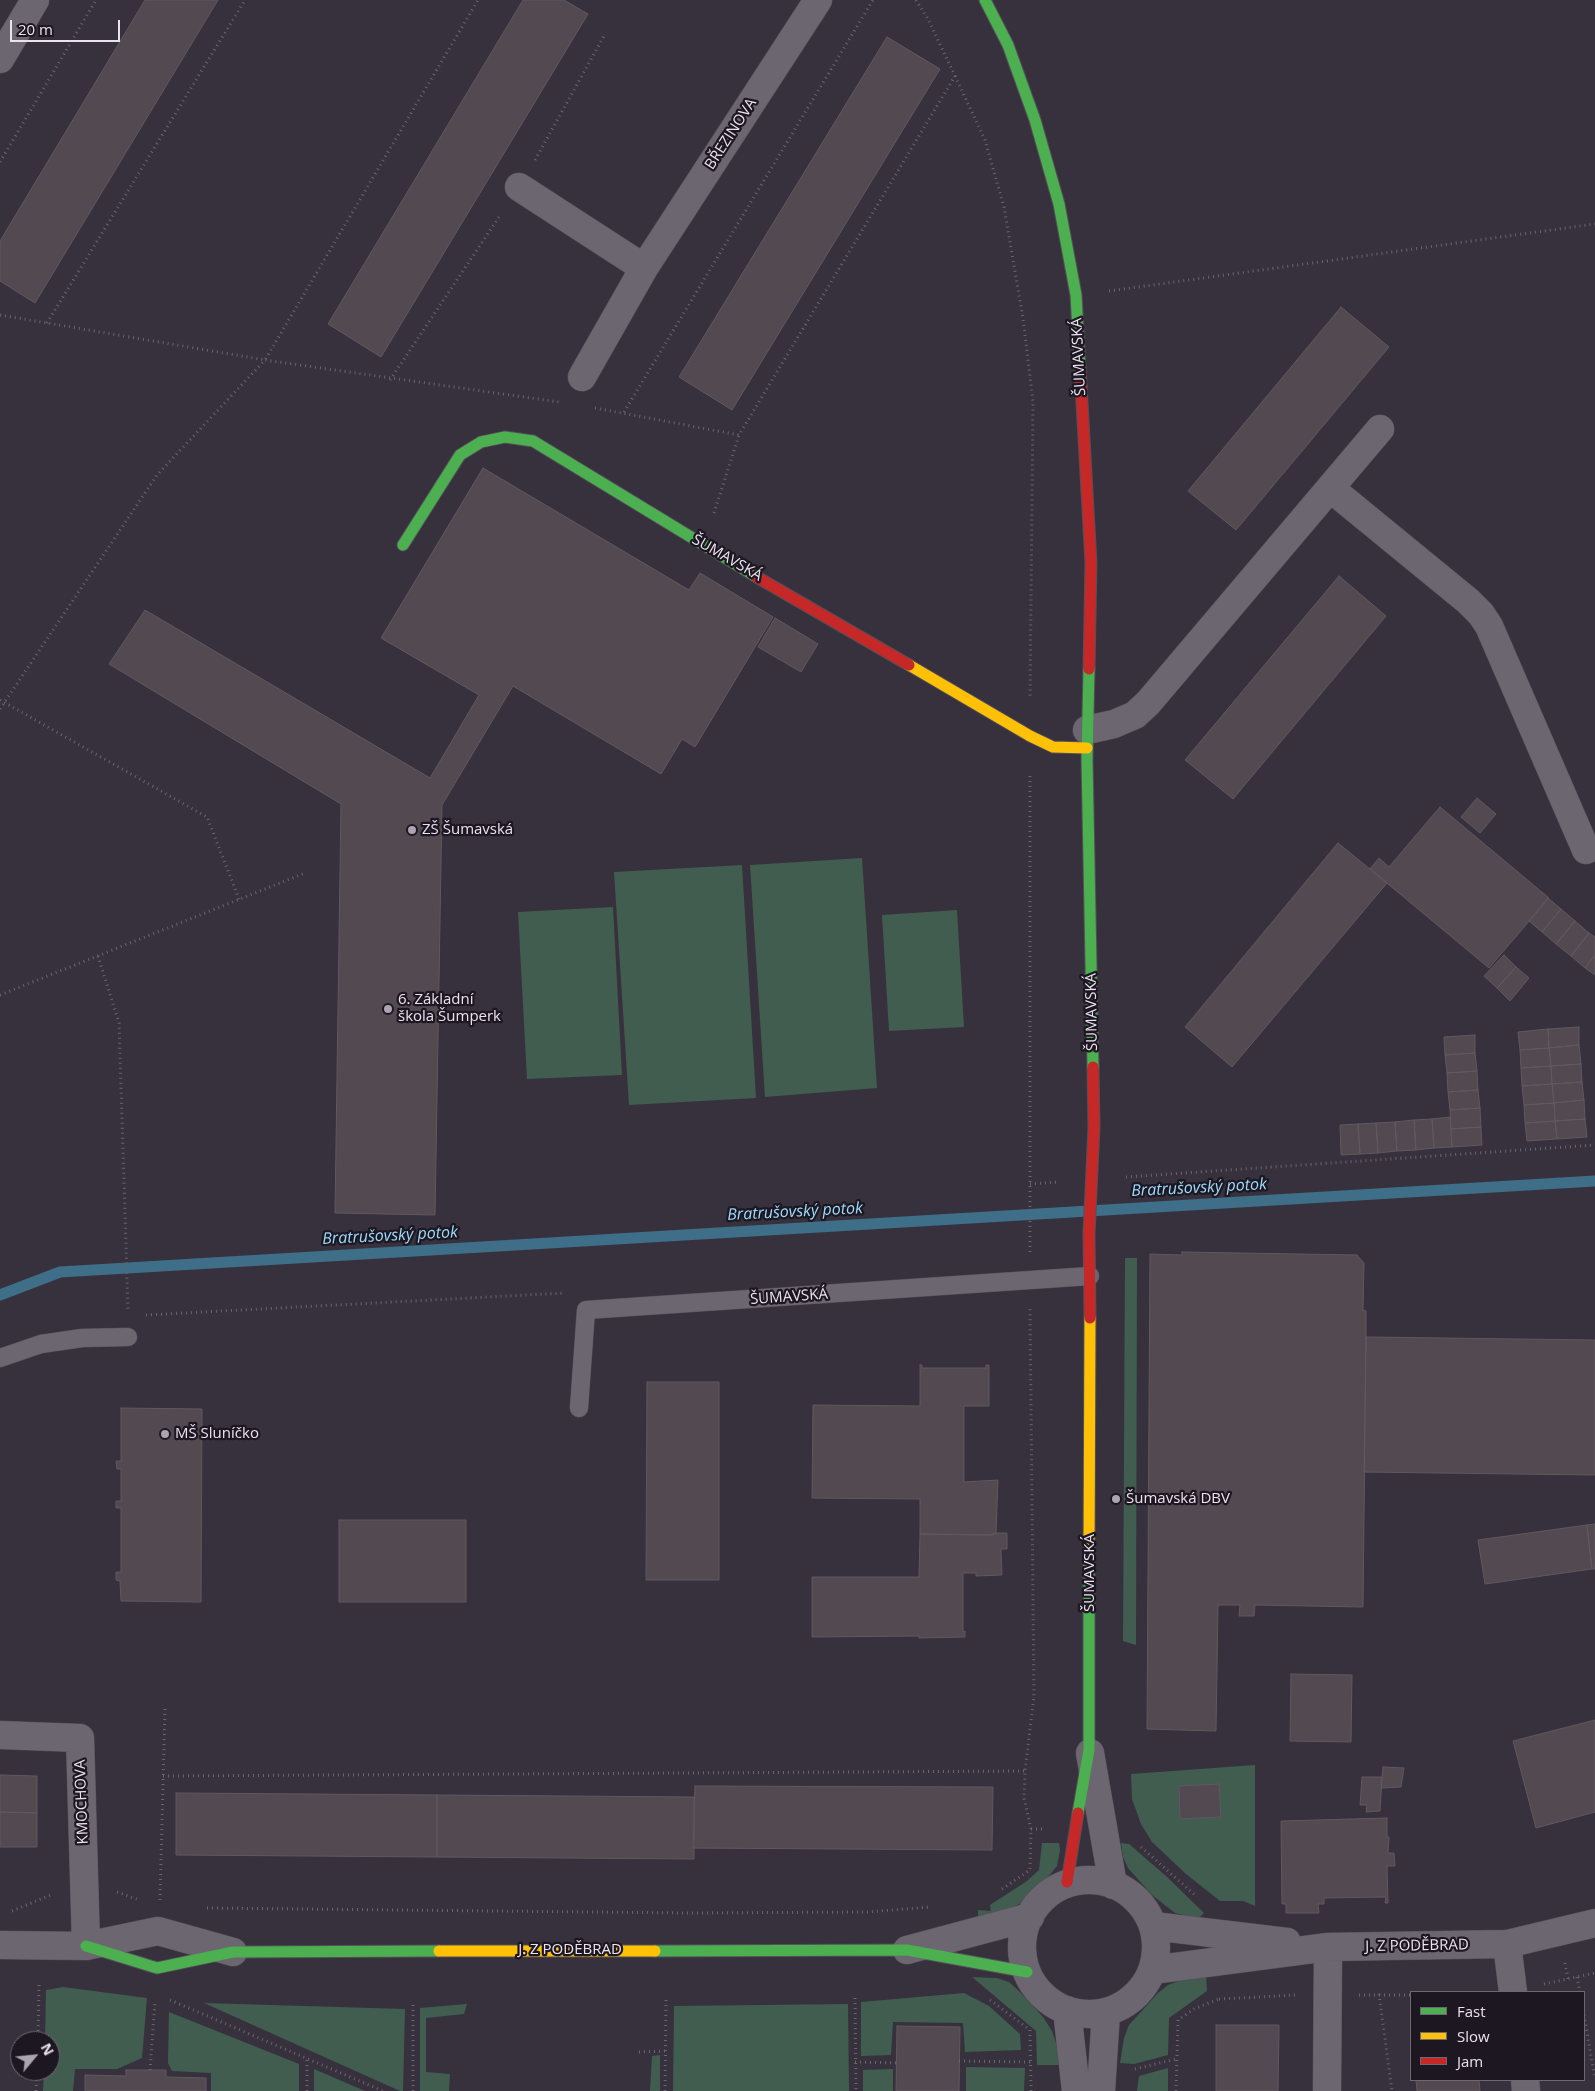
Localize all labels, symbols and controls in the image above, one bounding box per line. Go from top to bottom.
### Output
scale bar [12,10,122,42]
text: 20 m [18,19,53,39]
street label: BŘEZINOVA [701,95,761,173]
street label: ŠUMAVSKÁ [1068,318,1090,396]
street label: ŠUMAVSKÁ [689,531,765,585]
place label: ZŠ Šumavská [422,821,513,839]
marker: ZŠ Šumavská [406,824,418,836]
street label: ŠUMAVSKÁ [1082,973,1102,1051]
place label: 6. Základní škola Šumperk [398,991,501,1026]
marker: 6. Základní škola Šumperk [382,1003,394,1015]
water label: Bratrušovský potok [1131,1175,1267,1201]
water label: Bratrušovský potok [727,1199,863,1225]
water label: Bratrušovský potok [322,1223,458,1249]
street label: ŠUMAVSKÁ [749,1285,829,1309]
place label: MŠ Sluníčko [175,1425,259,1443]
marker: MŠ Sluníčko [159,1428,171,1440]
place label: Šumavská DBV [1126,1490,1230,1508]
marker: Šumavská DBV [1110,1493,1122,1505]
street label: ŠUMAVSKÁ [1081,1534,1099,1612]
street label: KMOCHOVA [72,1759,92,1845]
street label: J. Z PODĚBRAD [1365,1936,1469,1956]
street label: J. Z PODĚBRAD [518,1941,622,1959]
legend [1410,1991,1585,2081]
text: Fast [1457,2001,1486,2021]
text: Slow [1457,2026,1490,2046]
north arrow [10,2031,60,2081]
text: N [37,2040,59,2059]
text: Jam [1457,2051,1483,2071]

